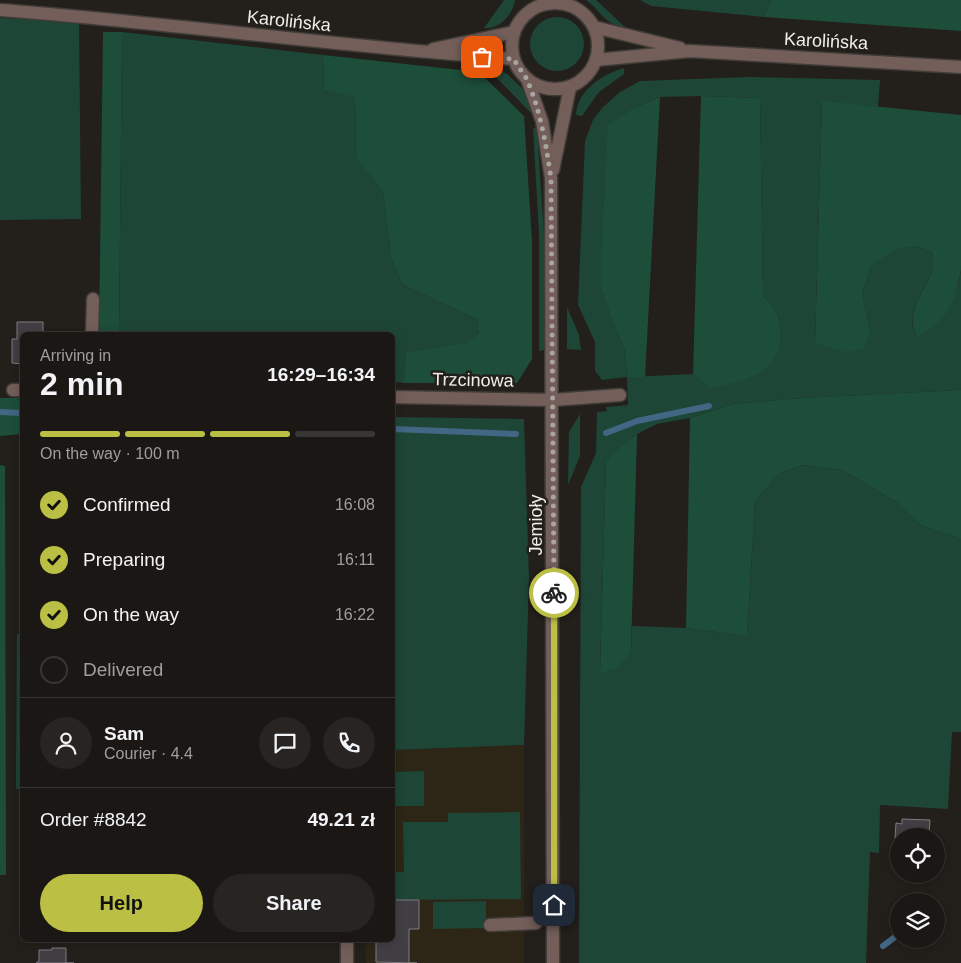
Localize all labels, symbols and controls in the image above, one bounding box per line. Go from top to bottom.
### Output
street label: Karolińska [246,7,333,35]
street label: Karolińska [784,29,869,53]
pin [461,36,503,78]
icon: bag [468,43,496,71]
text: Arriving in [40,347,111,364]
text: 16:29–16:34 [267,364,375,385]
text: 2 min [40,366,124,402]
street label: Trzcinowa [432,369,515,391]
text: On the way · 100 m [40,445,180,462]
icon: check [40,491,68,519]
text: Confirmed [83,494,171,515]
street label: Jemioły [526,494,546,556]
text: 16:08 [335,496,375,513]
icon: check [40,546,68,574]
text: Preparing [83,549,165,570]
text: 16:11 [336,551,375,568]
courier [529,568,579,618]
icon: bike [540,579,568,607]
icon: check [40,601,68,629]
text: On the way [83,604,179,625]
text: 16:22 [335,606,375,623]
text: Delivered [83,659,163,680]
button: person [40,717,92,769]
button: chat [259,717,311,769]
button: phone [323,717,375,769]
text: Sam [104,723,144,744]
text: Courier · 4.4 [104,745,193,762]
text: Order #8842 [40,809,147,830]
text: 49.21 zł [307,809,375,830]
map controls [890,828,945,948]
button: locate [890,828,945,883]
button: Help [40,874,203,932]
button: Share [213,874,375,932]
pin [533,884,575,926]
icon: home [540,891,568,919]
button: layers [890,893,945,948]

